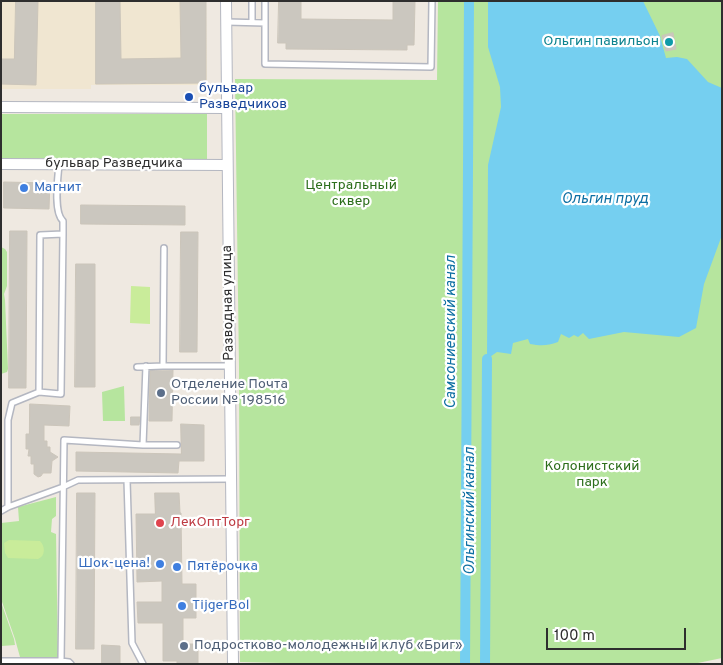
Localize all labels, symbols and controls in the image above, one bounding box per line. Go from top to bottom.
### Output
place label: Ольгин павильон [543,34,659,50]
marker: Ольгин павильон [663,36,675,48]
place label: бульвар Разведчиков [199,81,287,114]
marker: бульвар Разведчиков [183,91,195,103]
street label: бульвар Разведчика [45,156,183,172]
park label: Центральный сквер [305,178,397,210]
place label: Магнит [34,180,81,196]
marker: Магнит [18,182,30,194]
water label: Ольгин пруд [561,191,649,209]
street label: Разводная улица [220,245,238,361]
water label: Самсониевский канал [443,255,461,409]
place label: Отделение Почта России № 198516 [171,377,288,410]
marker: Отделение Почта России № 198516 [155,387,167,399]
water label: Ольгинский канал [462,447,480,575]
park label: Колонистский парк [544,459,640,492]
place label: ЛекОптТорг [170,515,250,531]
marker: ЛекОптТорг [154,517,166,529]
place label: Шок-цена! [78,556,150,572]
marker: Шок-цена! [154,558,166,570]
place label: Пятёрочка [187,559,258,575]
marker: Пятёрочка [171,561,183,573]
place label: TijgerBol [192,598,249,614]
marker: TijgerBol [176,600,188,612]
scale bar [548,618,688,650]
text: 100 m [554,627,595,646]
place label: Подростково-молодежный клуб «Бриг» [194,638,462,654]
marker: Подростково-молодежный клуб «Бриг» [178,640,190,652]

